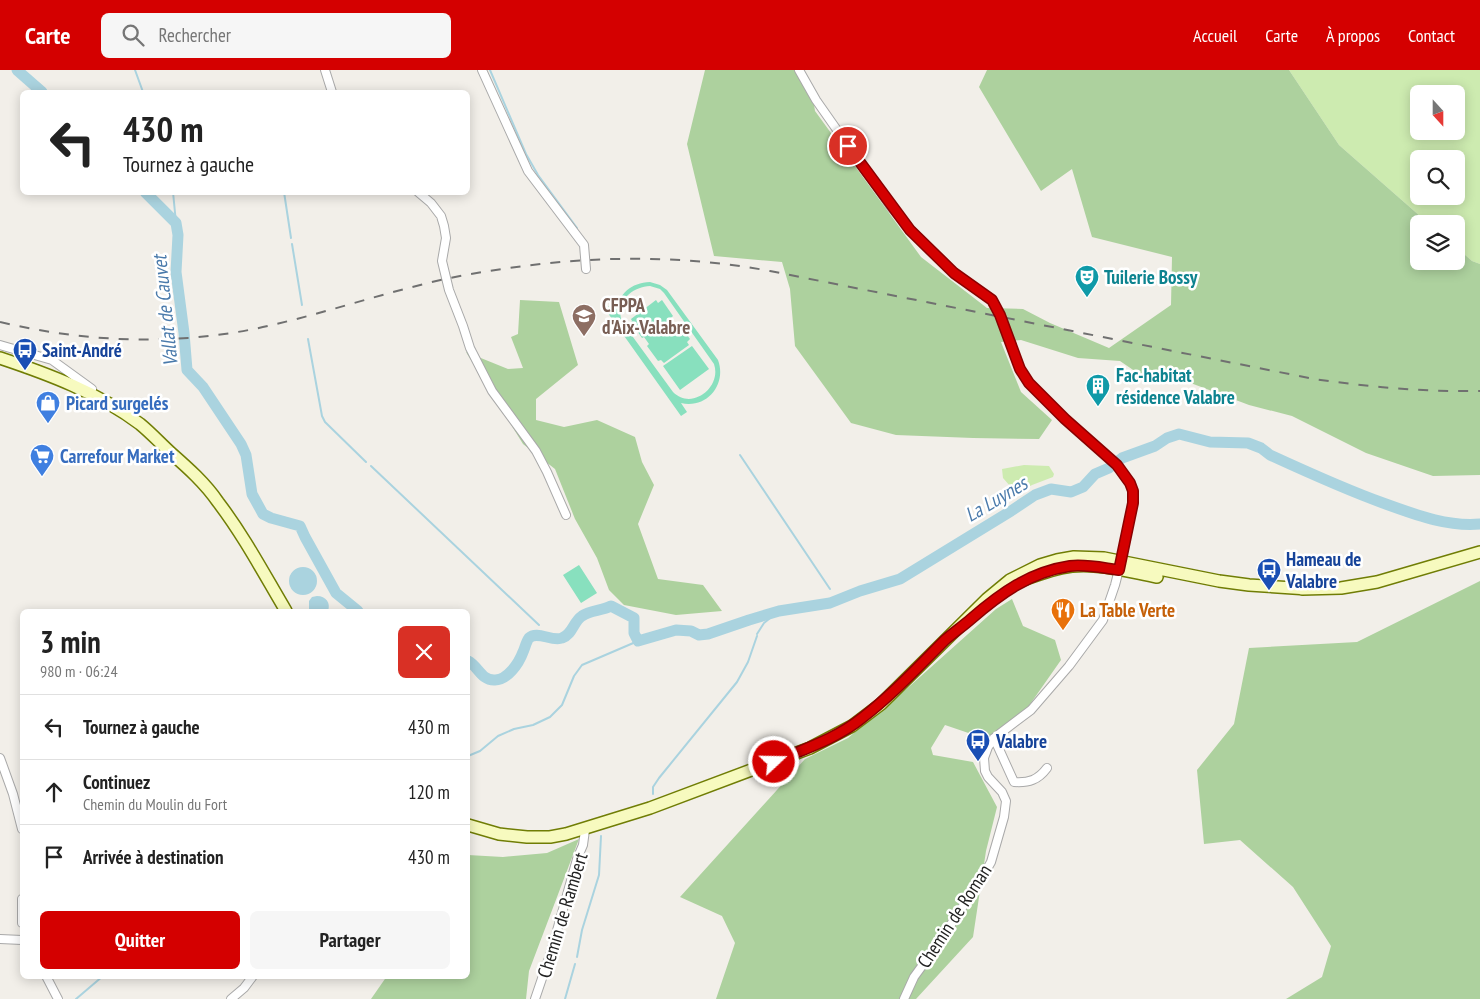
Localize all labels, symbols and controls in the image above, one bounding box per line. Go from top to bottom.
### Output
search box [101,13,451,58]
text: Carte [25,20,71,51]
icon: search [119,21,147,49]
text: Rechercher [159,23,231,47]
text: Accueil [1193,24,1237,47]
text: Carte [1265,24,1298,47]
text: À propos [1326,24,1380,47]
text: Contact [1408,24,1455,47]
north arrow [1410,85,1465,140]
map controls [1410,85,1465,270]
text: 430 m [123,106,204,152]
icon: left [40,110,105,175]
pin [827,125,869,167]
icon: arrive [834,132,862,160]
text: Tournez à gauche [123,150,254,178]
button: search [1410,150,1465,205]
button: layers [1410,215,1465,270]
water label: Vallat de Cauvet [146,252,184,368]
theatre icon: Tuilerie Bossy [1074,264,1100,298]
place label: Tuilerie Bossy [1104,265,1198,289]
place label: CFPPA d'Aix-Valabre [602,293,690,339]
school or university icon: CFPPA d'Aix-Valabre [571,303,597,337]
bus stop icon: Saint-André [12,337,38,371]
place label: Saint-André [42,338,122,362]
place label: Fac-habitat résidence Valabre [1116,363,1235,409]
building icon: Fac-habitat résidence Valabre [1085,373,1111,407]
shop icon: Picard surgelés [35,390,61,424]
place label: Picard surgelés [66,391,169,415]
supermarket icon: Carrefour Market [29,443,55,477]
place label: Carrefour Market [60,444,175,468]
water label: La Luynes [960,469,1034,528]
place label: Hameau de Valabre [1285,547,1362,593]
bus stop icon: Hameau de Valabre [1256,557,1282,591]
restaurant icon: La Table Verte [1050,597,1076,631]
place label: La Table Verte [1080,598,1175,622]
text: 3 min [40,622,101,661]
button: close [398,626,450,678]
text: 980 m · 06:24 [40,661,118,681]
icon: left [40,713,68,741]
text: Tournez à gauche [83,715,200,739]
text: 430 m [408,715,450,739]
bus stop icon: Valabre [965,728,991,762]
place label: Valabre [995,729,1047,753]
position arrow [747,735,799,787]
text: Continuez [83,770,150,794]
icon: ahead [40,778,68,806]
text: 120 m [408,780,450,804]
text: Chemin du Moulin du Fort [83,794,227,814]
icon: arrive [40,843,68,871]
text: Arrivée à destination [83,845,224,869]
text: 430 m [408,845,450,869]
street label: Chemin de Rambert [532,849,593,981]
street label: Chemin de Roman [912,860,996,972]
button: Quitter [40,911,240,969]
button: Partager [250,911,450,969]

